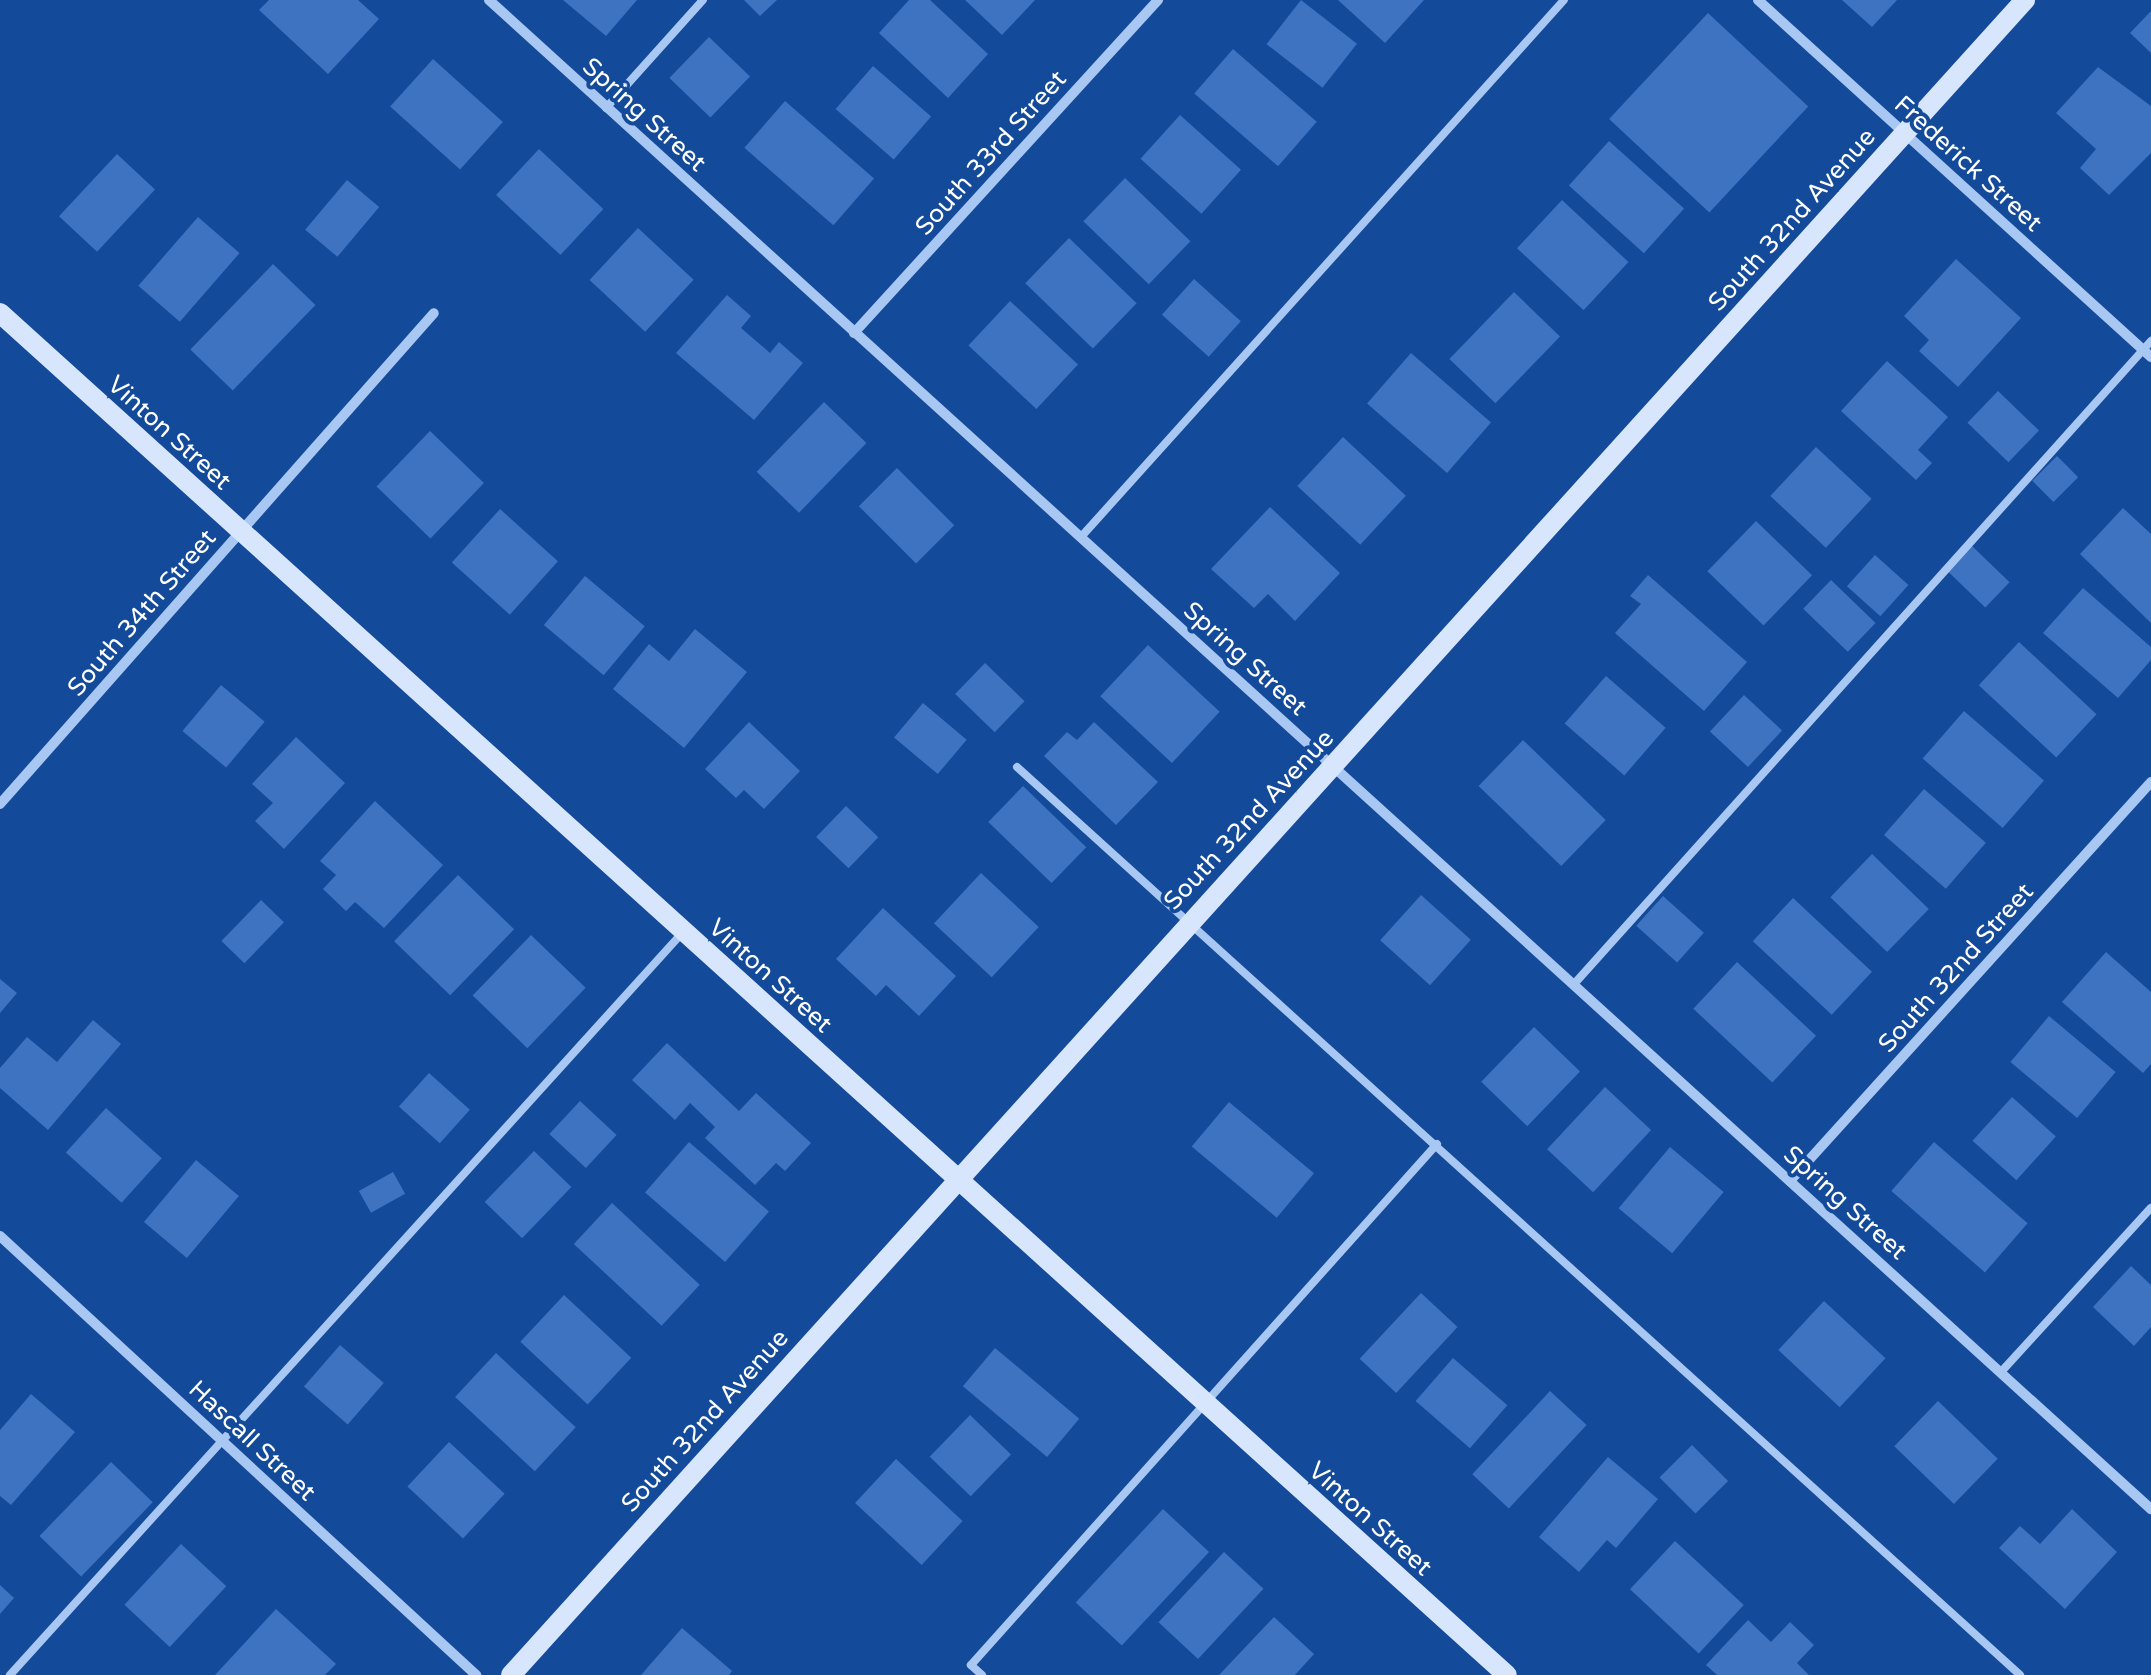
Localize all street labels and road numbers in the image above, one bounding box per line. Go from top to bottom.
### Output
street label: Spring Street [576,52,712,178]
street label: South 33rd Street [909,64,1073,242]
street label: Frederick Street [1888,90,2048,238]
street label: South 32nd Avenue [1702,122,1882,318]
street label: Vinton Street [101,370,237,496]
street label: South 34th Street [61,523,223,703]
street label: Spring Street [1177,596,1313,722]
street label: South 32nd Avenue [1158,724,1340,916]
street label: South 32nd Street [1872,877,2040,1059]
street label: Vinton Street [702,913,838,1039]
street label: Spring Street [1777,1140,1913,1266]
street label: South 32nd Avenue [615,1323,795,1519]
street label: Hascall Street [182,1375,322,1507]
street label: Vinton Street [1302,1456,1438,1582]

